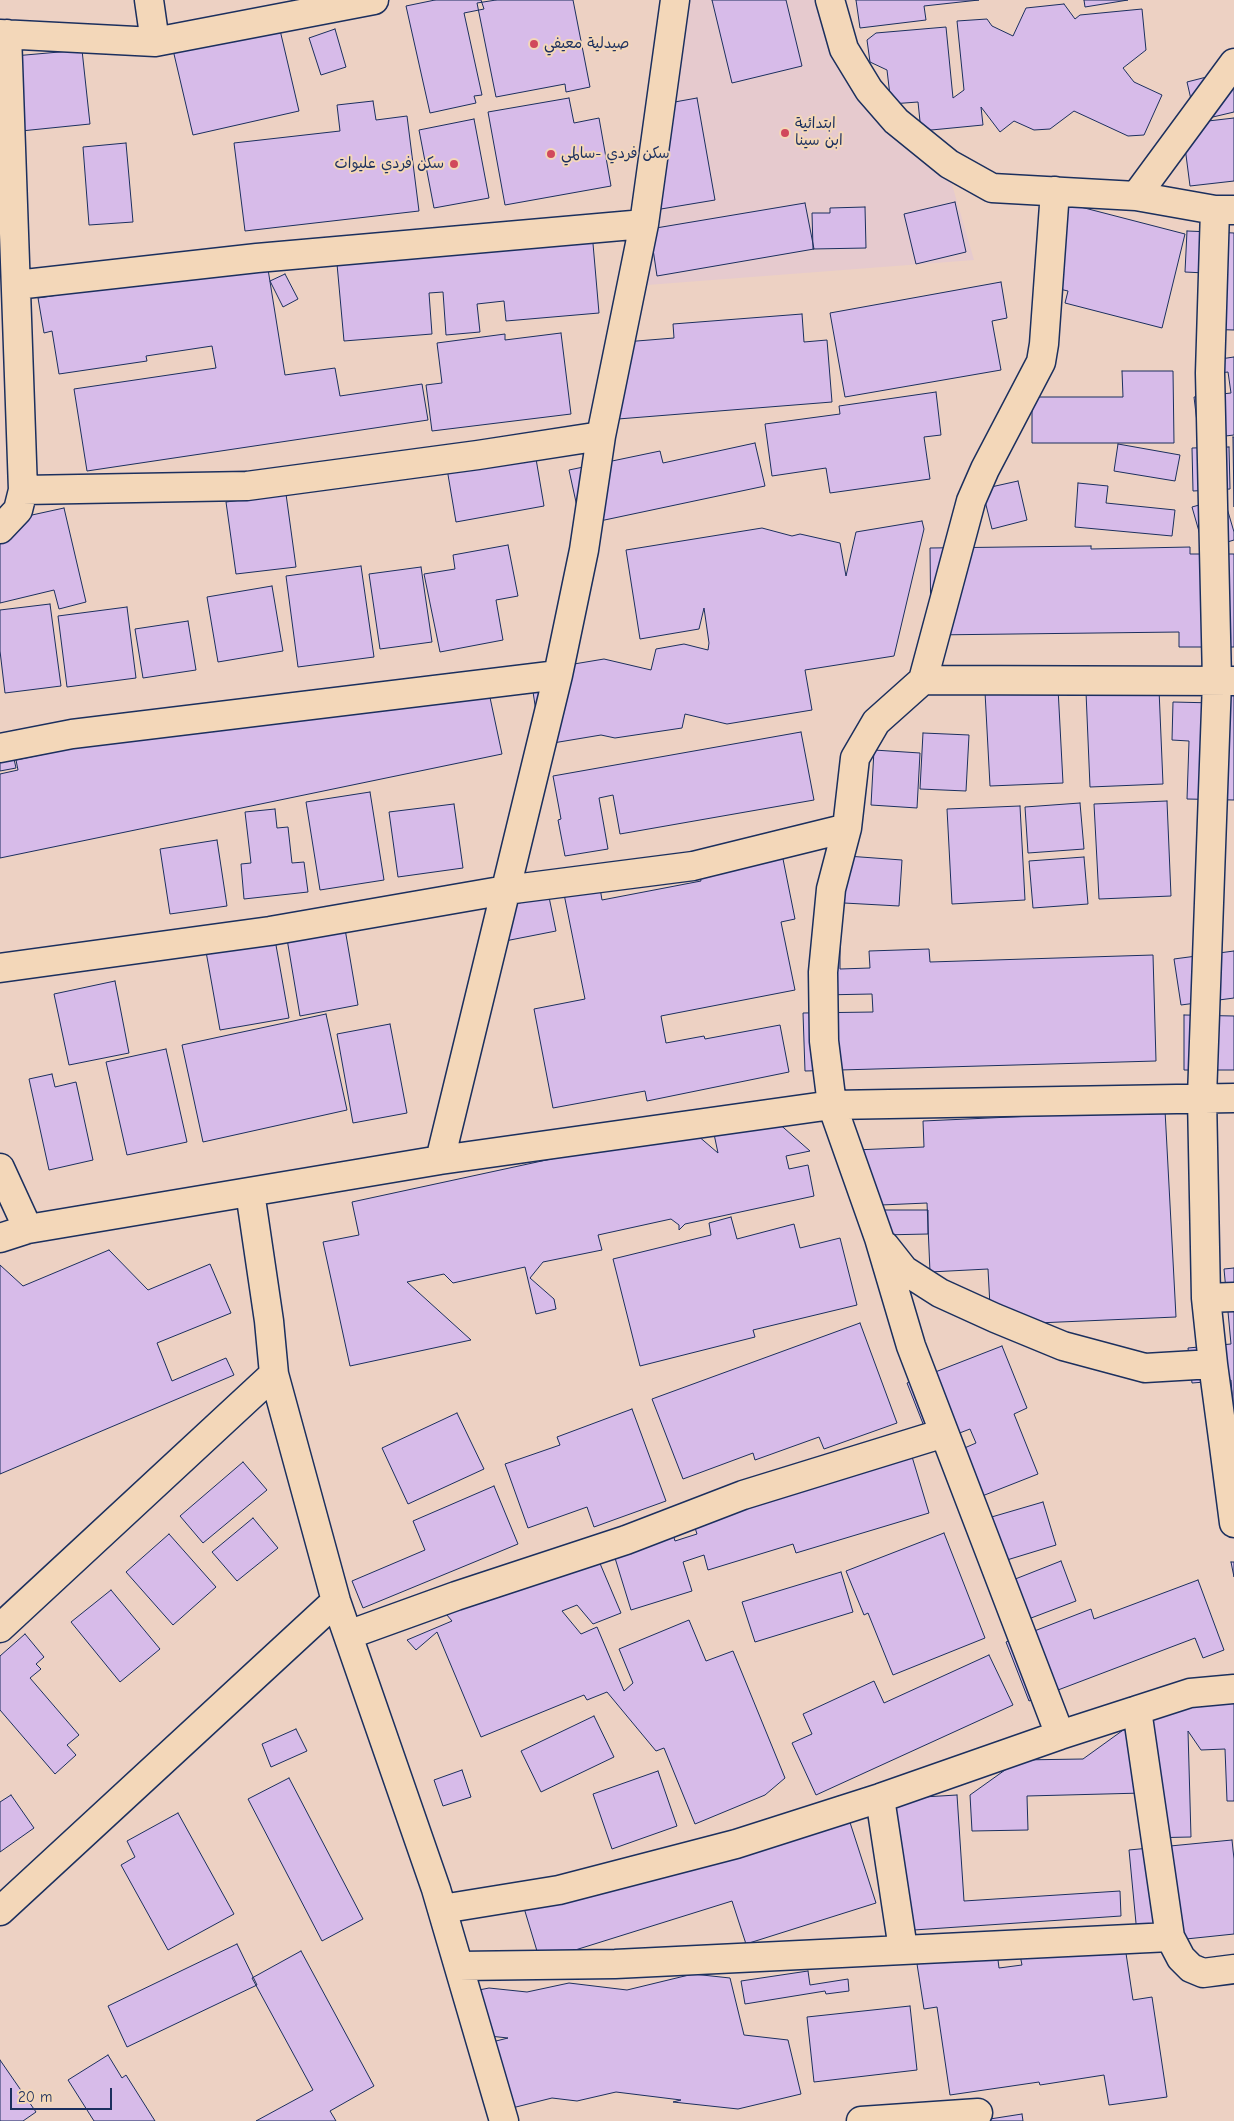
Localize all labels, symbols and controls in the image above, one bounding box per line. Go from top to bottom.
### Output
place label: صيدلية معيفي [544,35,629,53]
marker: صيدلية معيفي [528,38,540,50]
place label: ابتدائية ابن سينا [795,115,843,150]
marker: ابتدائية ابن سينا [779,127,791,139]
place label: سكن فردي -سالمي [561,145,669,163]
marker: سكن فردي -سالمي [545,148,557,160]
place label: سكن فردي عليوات [335,155,444,173]
marker: سكن فردي عليوات [448,158,460,170]
scale bar [12,2078,115,2110]
text: 20 m [18,2088,52,2106]

